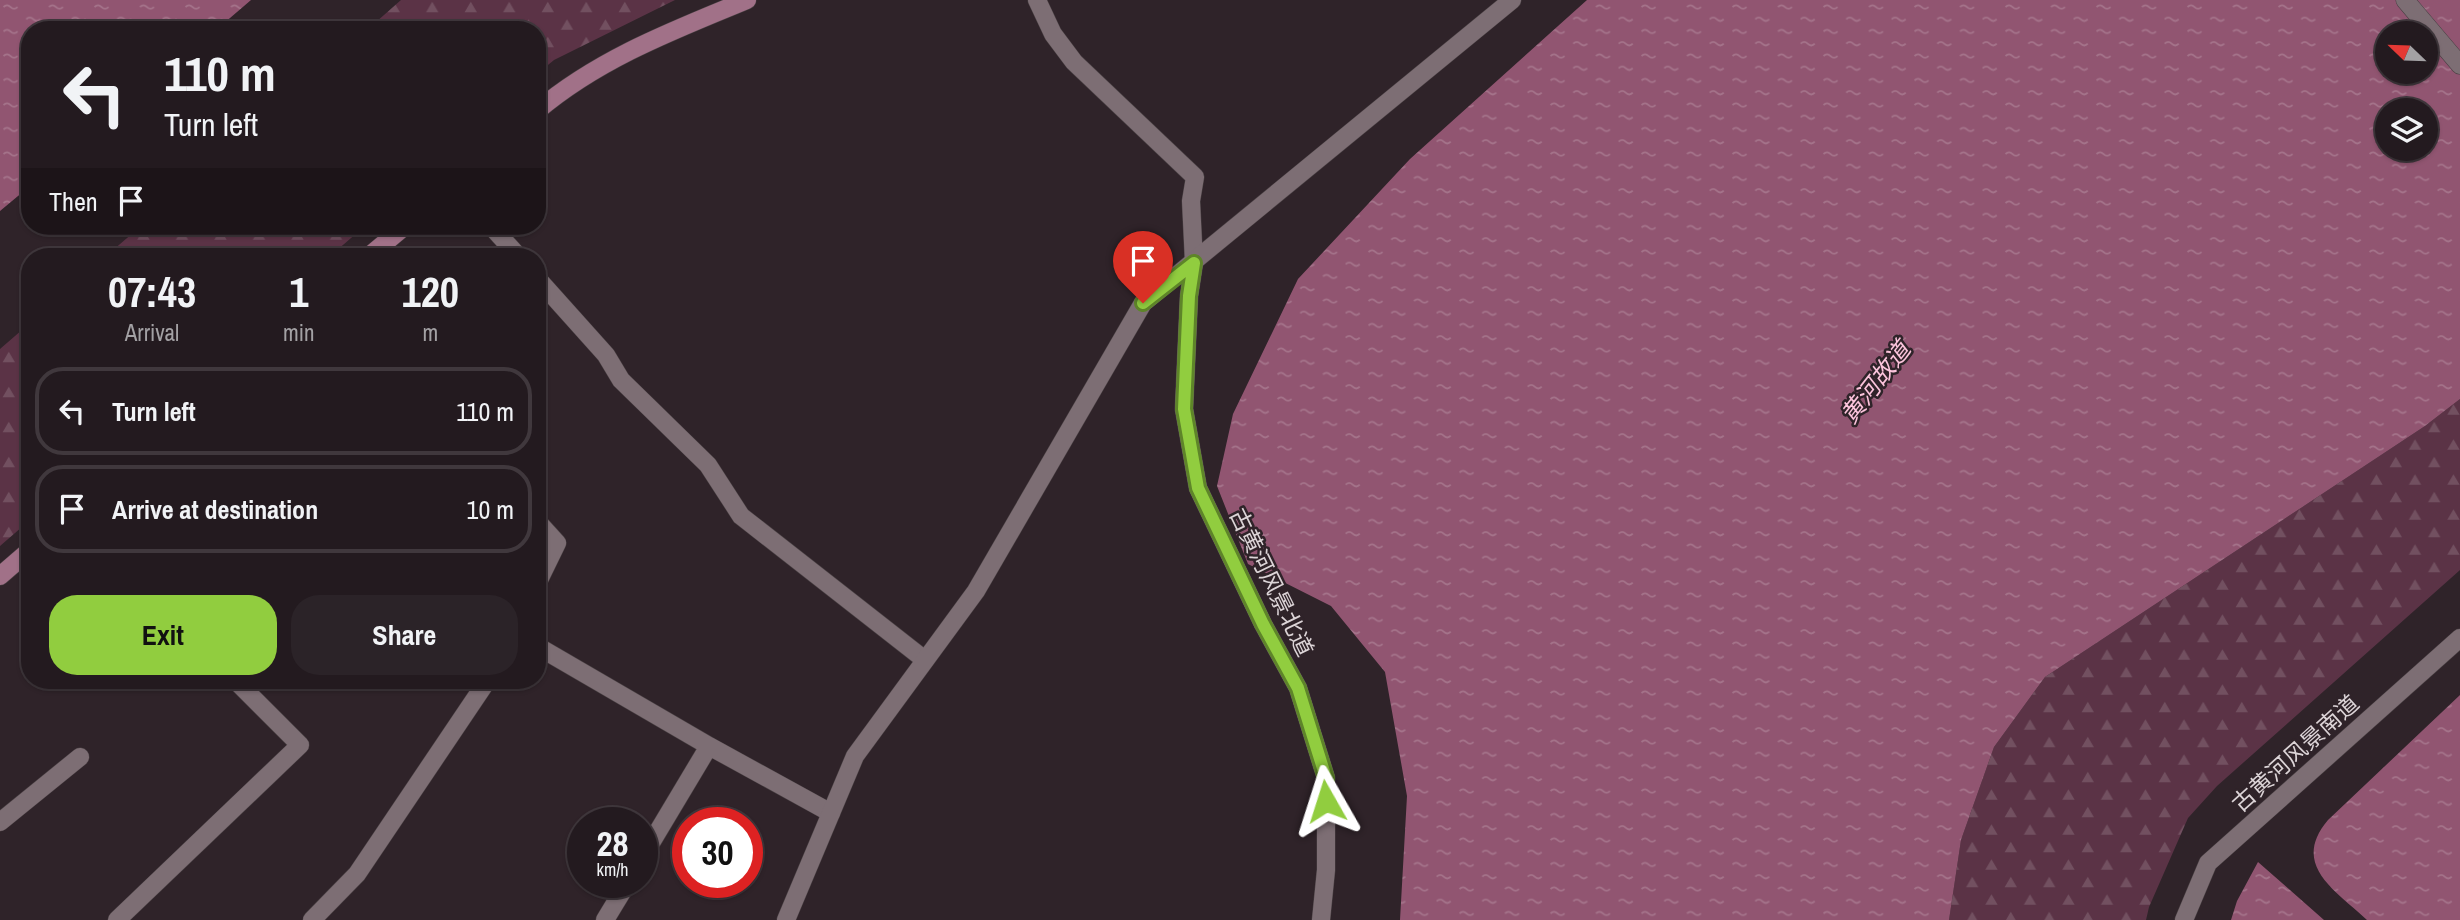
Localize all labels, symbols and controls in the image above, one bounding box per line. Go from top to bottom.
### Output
north arrow [2375,21,2438,84]
map controls [2375,21,2438,161]
text: 110 m [164,40,276,106]
icon: left [49,49,140,140]
button: layers [2375,98,2438,161]
text: Turn left [164,103,258,146]
icon: arrive [112,182,150,220]
text: Then [49,184,98,219]
pin [1113,231,1173,303]
icon: arrive [1124,242,1162,280]
text: 07:43 [108,264,196,320]
text: 1 [289,264,308,320]
text: 120 [402,264,459,320]
text: Arrival [125,317,179,348]
text: min [283,317,315,348]
text: m [422,317,438,348]
water label: 黄河故道 [1833,332,1919,430]
icon: left [53,392,91,430]
text: Turn left [112,394,196,429]
text: 110 m [456,394,514,429]
icon: arrive [53,490,91,528]
text: Arrive at destination [112,492,318,527]
text: 10 m [467,492,514,527]
street label: 古黄河风景北道 [1223,503,1321,661]
button: Exit [49,595,277,675]
button: Share [291,595,518,675]
street label: 古黄河风景南道 [2225,688,2365,818]
position arrow [1289,764,1363,838]
speed limit sign: 30 [672,807,763,898]
text: 28 [597,820,628,867]
text: km/h [597,857,629,882]

